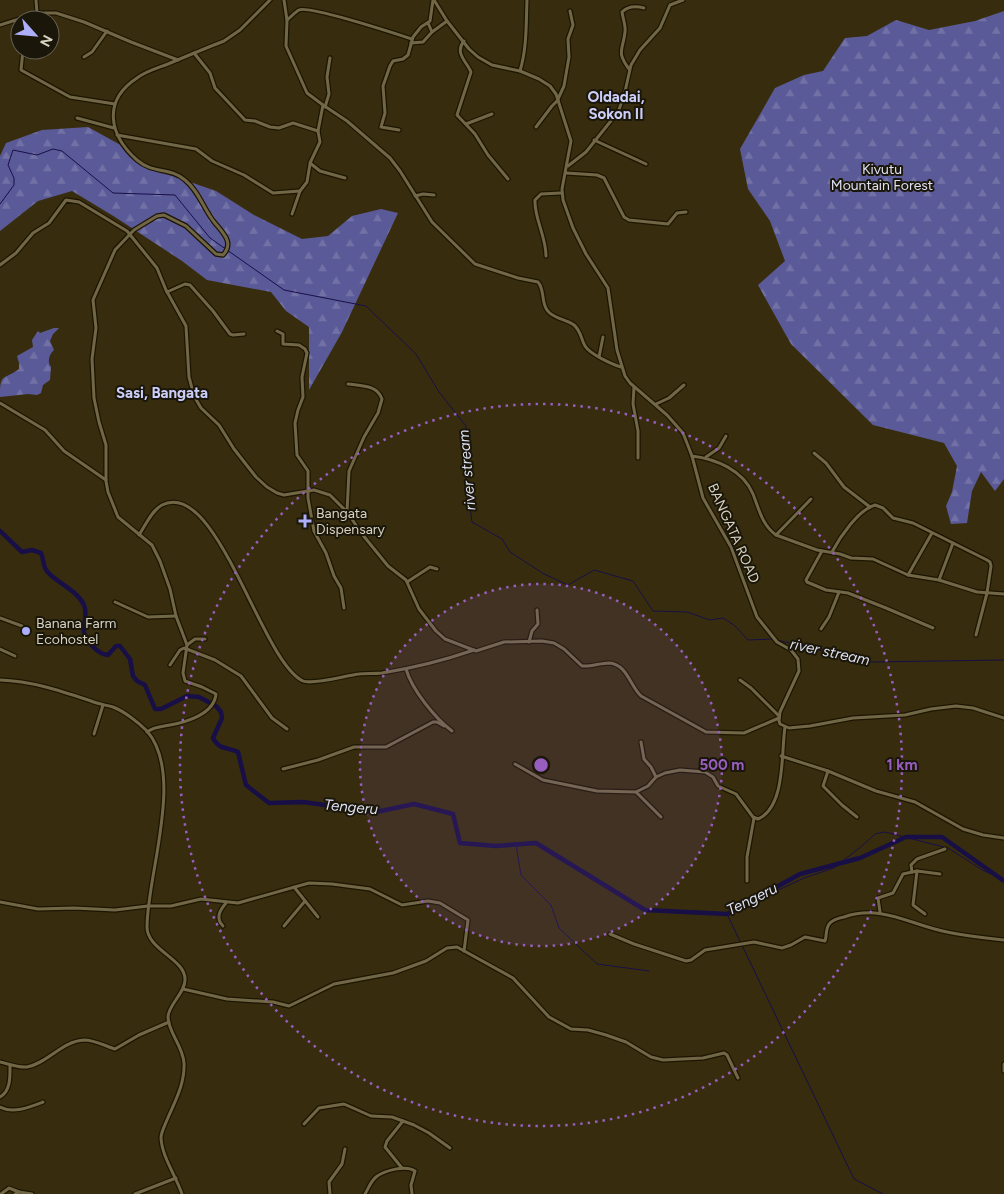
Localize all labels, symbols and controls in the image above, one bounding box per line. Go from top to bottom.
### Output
north arrow [10,10,60,60]
text: N [36,32,56,49]
district label: Oldadai, Sokon II [587,88,645,123]
park label: Kivutu Mountain Forest [831,161,933,194]
district label: Sasi, Bangata [116,384,208,402]
water label: river stream [454,429,479,511]
street label: BANGATA ROAD [704,481,763,586]
place label: Bangata Dispensary [316,505,386,538]
marker: Bangata Dispensary [298,514,312,528]
place label: Banana Farm Ecohostel [36,615,116,648]
marker: Banana Farm Ecohostel [20,625,32,637]
water label: river stream [789,635,872,669]
centre of rings [532,756,550,774]
text: 500 m [700,756,744,774]
text: 1 km [886,756,918,774]
water label: Tengeru [323,796,379,818]
water label: Tengeru [724,879,780,919]

